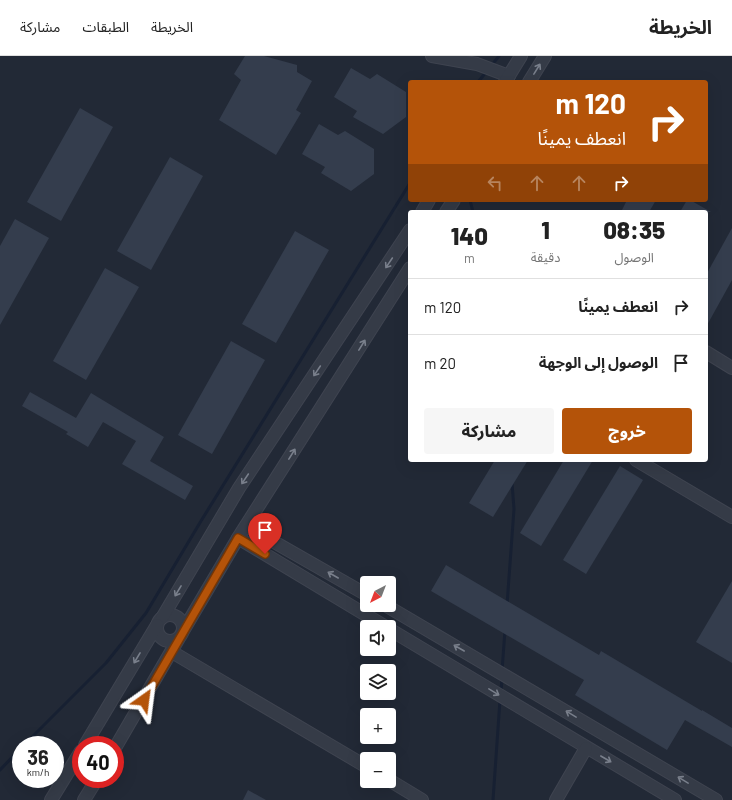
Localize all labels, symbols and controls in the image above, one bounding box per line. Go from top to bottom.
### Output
text: الخريطة [649,15,712,38]
text: مشاركة [20,18,60,35]
text: الطبقات [82,18,129,35]
text: الخريطة [151,18,193,35]
one-way arrow [533,64,541,75]
text: 120 m [555,86,626,120]
icon: right [640,96,692,148]
text: انعطف يمينًا [537,127,626,149]
icon: left [484,172,506,194]
icon: ahead [526,172,548,194]
icon: ahead [568,172,590,194]
icon: right [610,172,632,194]
text: 1 [541,215,550,244]
text: 08:35 [603,215,665,244]
text: 140 [451,221,488,250]
text: دقيقة [531,249,560,265]
text: الوصول [614,249,654,265]
text: m [464,250,475,266]
one-way arrow [384,257,392,269]
icon: right [670,296,692,318]
text: انعطف يمينًا [578,297,658,315]
text: 120 m [424,298,461,316]
one-way arrow [358,339,366,351]
icon: arrive [670,352,692,374]
text: الوصول إلى الوجهة [539,353,658,371]
text: 20 m [424,354,456,372]
one-way arrow [312,365,320,377]
button: مشاركة [424,408,554,454]
button: خروج [562,408,692,454]
one-way arrow [288,448,296,460]
one-way arrow [240,473,248,485]
pin [248,513,282,554]
icon: arrive [254,519,276,541]
one-way arrow [327,571,339,579]
north arrow [360,576,396,612]
map controls [360,576,396,788]
one-way arrow [173,585,181,597]
button: sound [360,620,396,656]
one-way arrow [454,644,465,652]
one-way arrow [133,652,141,664]
button: layers [360,664,396,700]
position arrow [123,679,165,721]
one-way arrow [488,689,500,697]
button: + [360,708,396,744]
one-way arrow [565,709,577,717]
speed limit sign: 40 [72,736,124,788]
text: 36 [27,745,49,769]
button: − [360,752,396,788]
one-way arrow [600,756,612,764]
text: km/h [27,766,49,778]
one-way arrow [677,776,689,784]

